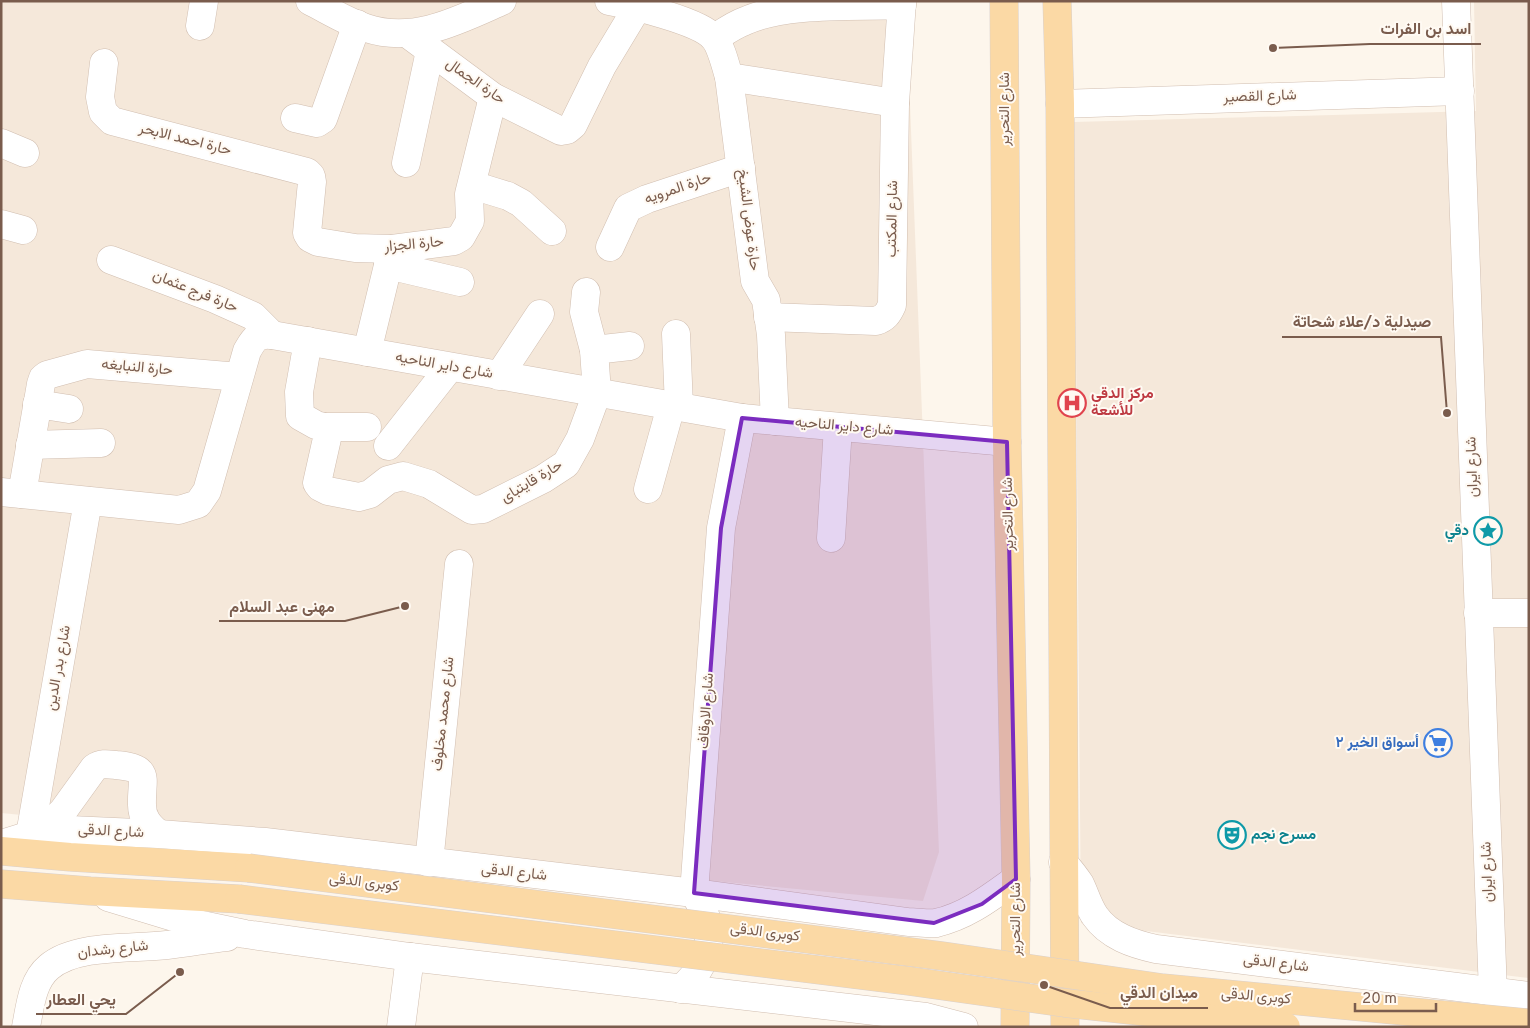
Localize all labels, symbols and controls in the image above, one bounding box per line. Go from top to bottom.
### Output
callout: اسد بن الفرات [1370,13,1481,44]
text: اسد بن الفرات [1381,20,1471,40]
street label: حارة الجمال [441,55,509,109]
street label: شارع التحرير [996,72,1015,147]
street label: شارع القصير [1222,86,1297,108]
street label: حارة احمد الابحر [136,119,233,161]
street label: حارة عوض الشيخ [732,168,764,272]
street label: حارة المرويه [642,169,714,209]
street label: شارع المكتب [883,180,903,258]
street label: حارة الجزار [382,233,445,257]
street label: حارة فرج عثمان [149,266,241,318]
callout: صيدلية د/علاء شحاتة [1282,306,1441,337]
text: صيدلية د/علاء شحاتة [1293,313,1431,333]
street label: شارع داير الناحيه [394,348,495,384]
street label: حارة النبايغه [101,355,173,381]
place label: مركز الدقي للأشعة [1091,385,1154,421]
hospital icon: مركز الدقي للأشعة [1057,388,1087,418]
street label: شارع داير الناحيه [794,413,894,441]
street label: شارع ايران [1462,436,1484,498]
street label: حارة قايتباى [498,456,566,508]
street label: شارع التحرير [999,477,1019,552]
place icon: دقي [1473,516,1503,546]
place label: دقي [1445,522,1469,543]
callout: مهنى عبد السلام [219,590,345,621]
text: مهنى عبد السلام [229,598,335,618]
street label: شارع بدر الدين [42,624,76,712]
street label: شارع محمد مخلوف [429,656,459,772]
street label: شارع الاوقاف [695,672,719,750]
supermarket icon: أسواق الخير ٢ [1423,728,1453,758]
place label: أسواق الخير ٢ [1336,734,1419,753]
theatre icon: مسرح نجم [1217,820,1247,850]
street label: شارع الدقى [78,821,145,843]
place label: مسرح نجم [1251,826,1316,845]
street label: شارع ايران [1477,841,1499,903]
street label: شارع الدقى [480,860,548,886]
street label: كوبرى الدقى [328,869,400,897]
street label: شارع التحرير [1007,882,1026,957]
street label: كوبرى الدقى [729,919,801,947]
street label: شارع رشدان [77,937,150,963]
street label: شارع الدقى [1242,951,1310,977]
callout: ميدان الدقي [1110,977,1208,1008]
scale bar [1355,980,1436,1012]
callout: يحي العطار [36,983,126,1014]
text: ميدان الدقي [1120,984,1198,1006]
street label: كوبرى الدقى [1220,984,1292,1010]
text: 20 m [1362,990,1397,1009]
text: يحي العطار [45,991,116,1013]

